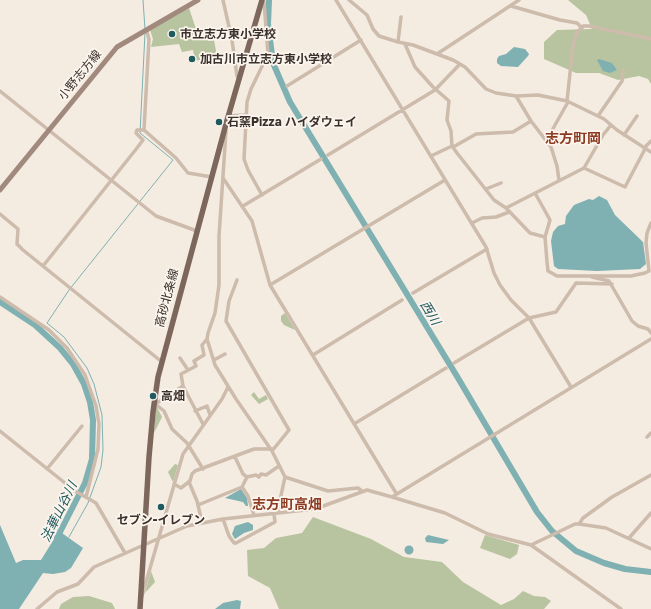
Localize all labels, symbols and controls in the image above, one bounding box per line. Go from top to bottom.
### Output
place label: 市立志方東小学校 [180,27,276,41]
marker: 市立志方東小学校 [167,29,177,39]
street label: 小野志方線 [56,47,104,103]
place label: 加古川市立志方東小学校 [200,52,332,66]
marker: 加古川市立志方東小学校 [187,54,197,64]
place label: 石窯Pizza ハイダウェイ [227,115,357,129]
marker: 石窯Pizza ハイダウェイ [214,117,224,127]
district label: 志方町岡 [545,131,601,147]
street label: 高砂北条線 [152,267,182,329]
water label: 西川 [417,298,443,328]
place label: 高畑 [161,389,185,403]
marker: 高畑 [148,391,158,401]
water label: 法華山谷川 [38,479,80,545]
district label: 志方町高畑 [252,497,322,513]
marker: セブン-イレブン [156,502,166,512]
place label: セブン-イレブン [117,513,205,527]

